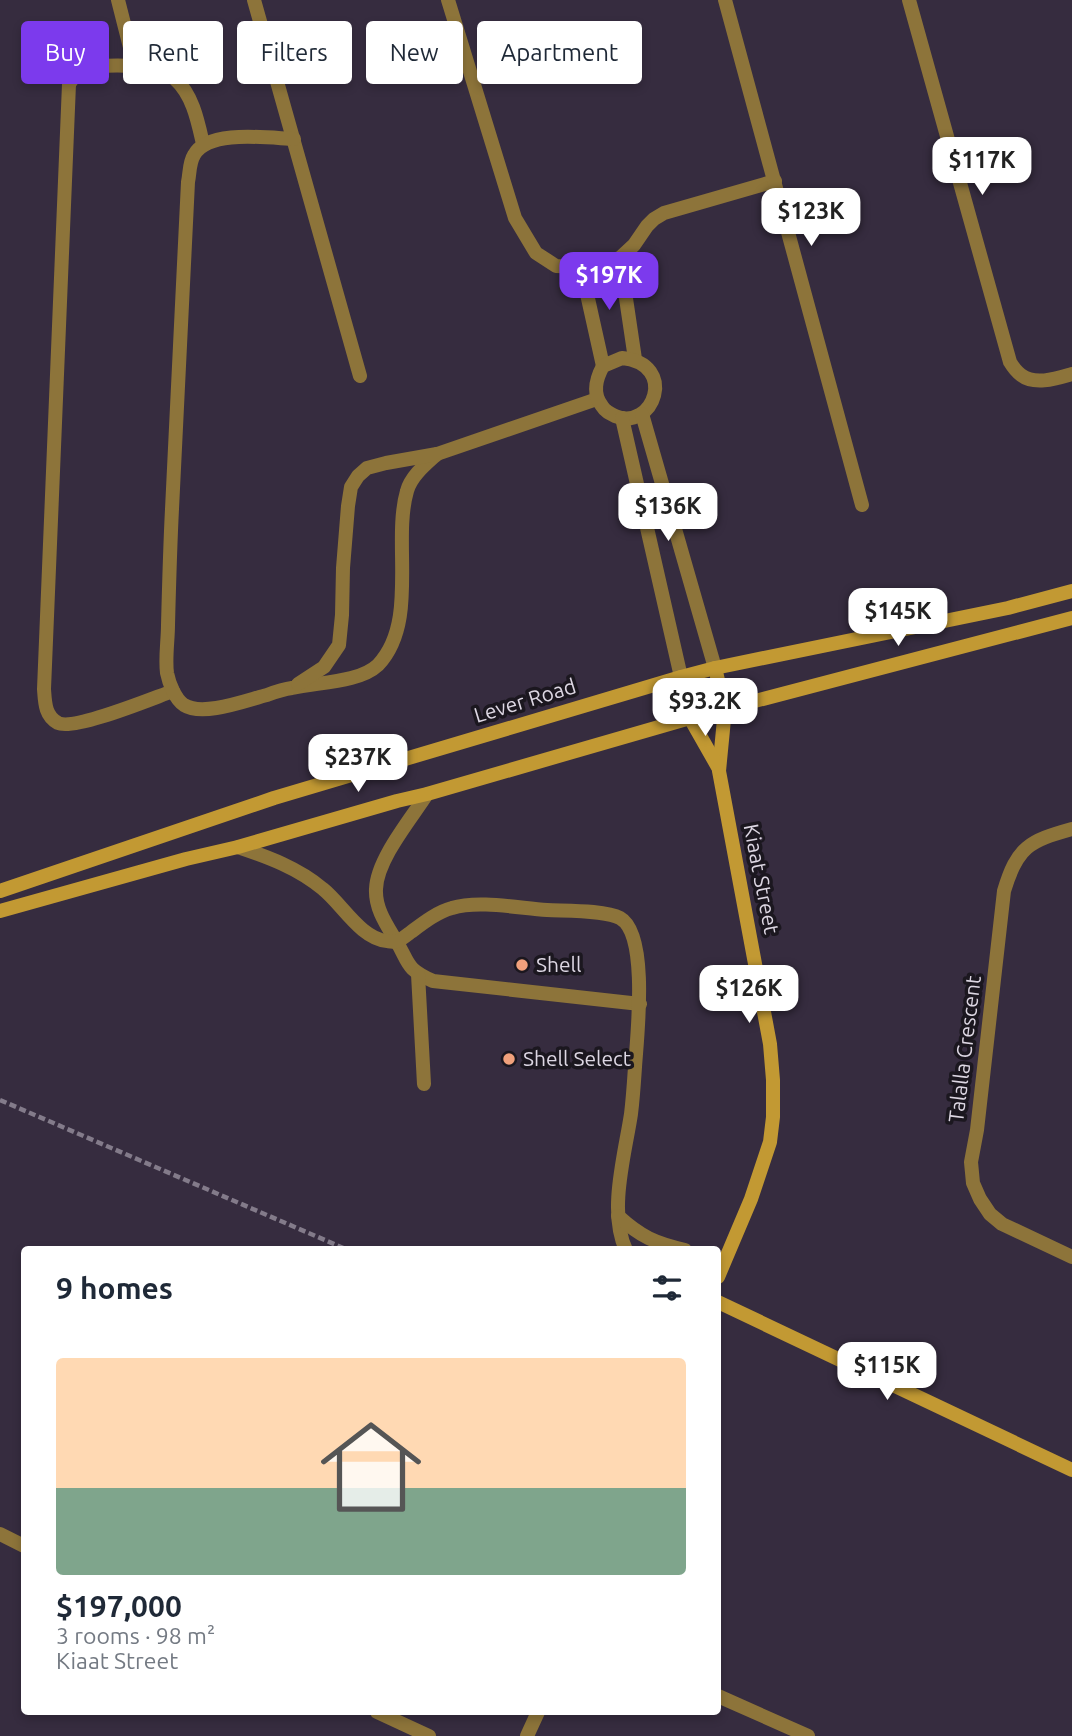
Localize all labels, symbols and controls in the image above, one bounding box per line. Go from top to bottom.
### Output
chip: Buy [21,21,109,84]
chip: Rent [123,21,223,84]
chip: Filters [237,21,352,84]
chip: New [366,21,463,84]
chip: Apartment [477,21,642,84]
pin: $117K [933,138,1031,197]
text: $117K [948,147,1016,172]
pin: $123K [762,188,860,248]
text: $123K [777,198,845,223]
pin: $197K [560,252,658,312]
text: $197K [575,262,643,287]
pin: $136K [619,484,717,543]
text: $136K [634,493,702,518]
pin: $145K [849,588,947,648]
text: $145K [864,598,932,623]
street label: Lever Road [471,673,579,727]
pin: $93.2K [648,678,762,738]
text: $93.2K [669,688,741,713]
pin: $237K [309,734,407,794]
text: $237K [324,744,392,769]
street label: Kiaat Street [740,822,784,936]
place label: Shell [536,952,582,976]
marker: Shell [514,957,530,973]
pin: $126K [700,965,798,1025]
street label: Talalla Crescent [943,974,985,1124]
text: $126K [715,975,783,1000]
place label: Shell Select [523,1046,631,1070]
marker: Shell Select [501,1051,517,1067]
icon: filters [648,1269,686,1307]
text: 9 homes [56,1271,173,1305]
pin: $115K [838,1342,936,1402]
text: $115K [853,1352,921,1377]
icon: home [308,1404,434,1530]
text: $197,000 [56,1589,182,1623]
text: 3 rooms · 98 m² [56,1623,215,1648]
text: Kiaat Street [56,1648,178,1673]

